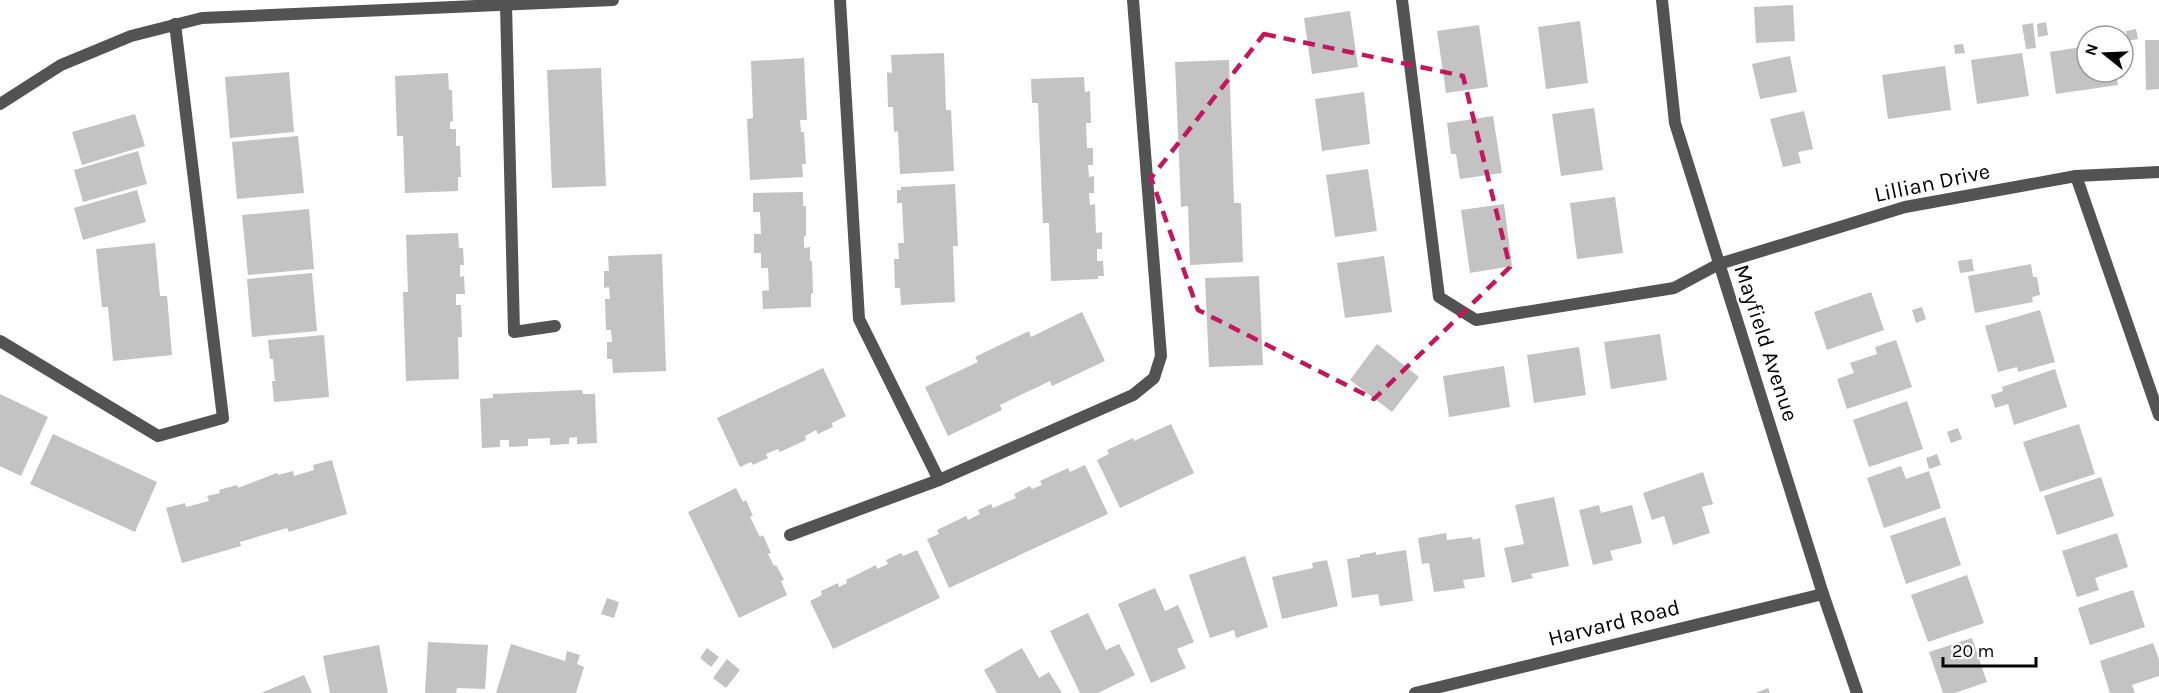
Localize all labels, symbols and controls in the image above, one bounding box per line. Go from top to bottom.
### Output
north arrow [2075,24,2135,84]
text: N [2080,41,2102,58]
street label: Lillian Drive [1872,158,1992,208]
street label: Mayfield Avenue [1728,261,1804,425]
street label: Harvard Road [1545,594,1683,652]
scale bar [1943,630,2036,668]
text: 20 m [1952,640,1994,662]

